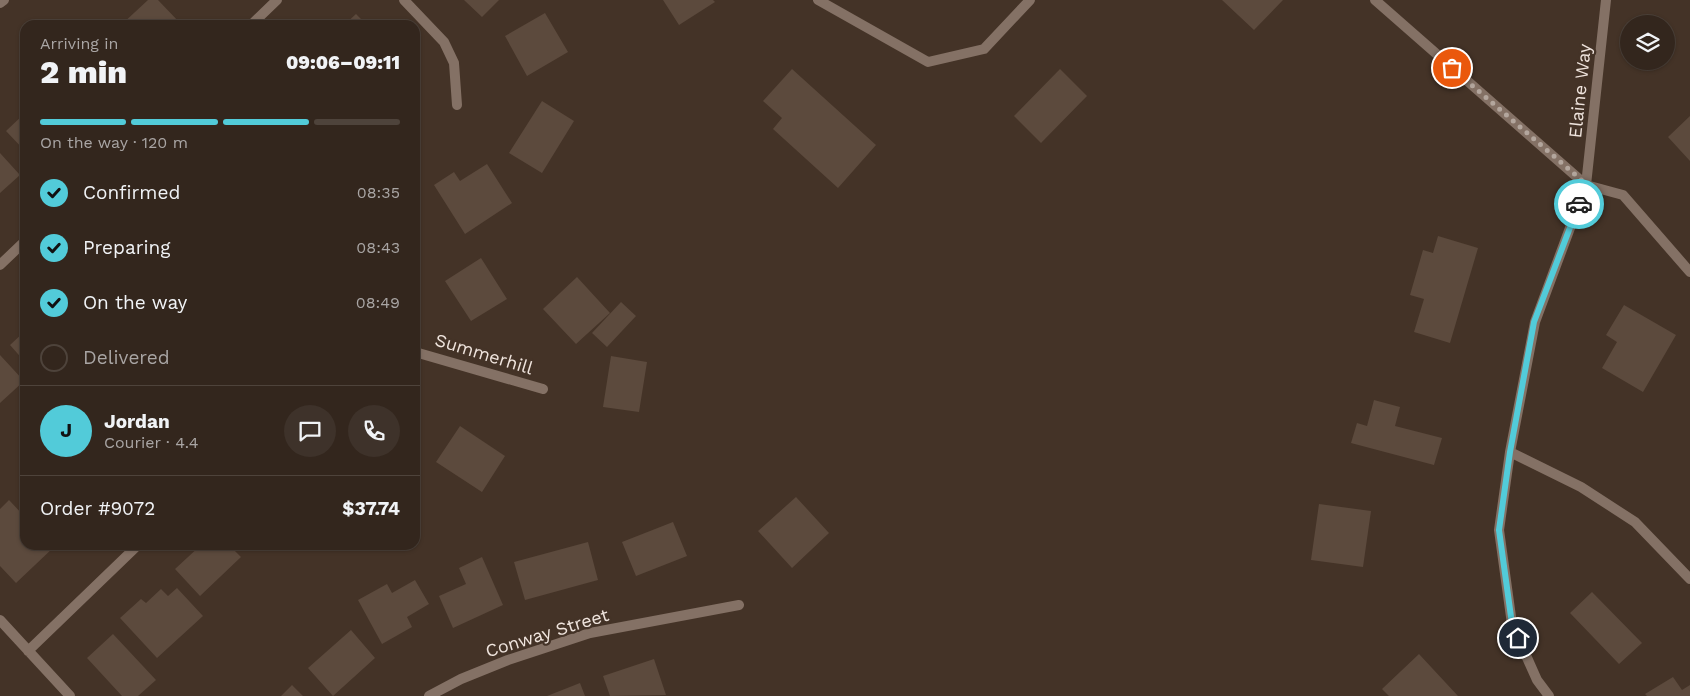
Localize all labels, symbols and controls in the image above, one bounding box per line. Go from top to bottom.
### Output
map controls [1620,15,1675,70]
button: layers [1620,15,1675,70]
text: Arriving in [40,34,118,53]
street label: Elaine Way [1564,42,1595,139]
pin [1431,47,1473,89]
text: 09:06–09:11 [286,51,400,74]
text: 2 min [40,53,127,91]
icon: bag [1438,54,1466,82]
text: On the way · 120 m [40,133,188,152]
icon: check [40,179,68,207]
courier [1554,179,1604,229]
text: Confirmed [83,181,180,204]
text: 08:35 [357,183,400,202]
icon: car [1565,190,1593,218]
icon: check [40,234,68,262]
text: Preparing [83,236,170,259]
text: 08:43 [356,238,400,257]
icon: check [40,289,68,317]
text: On the way [83,291,187,314]
text: 08:49 [356,293,400,312]
street label: Summerhill [433,329,536,379]
text: Delivered [83,346,170,369]
button: chat [284,405,336,457]
button: phone [348,405,400,457]
text: Jordan [104,410,170,433]
text: J [60,419,72,442]
text: Courier · 4.4 [104,433,199,452]
text: Order #9072 [40,497,155,520]
text: $37.74 [342,497,400,520]
street label: Conway Street [483,604,611,661]
pin [1497,617,1539,659]
icon: home [1504,624,1532,652]

